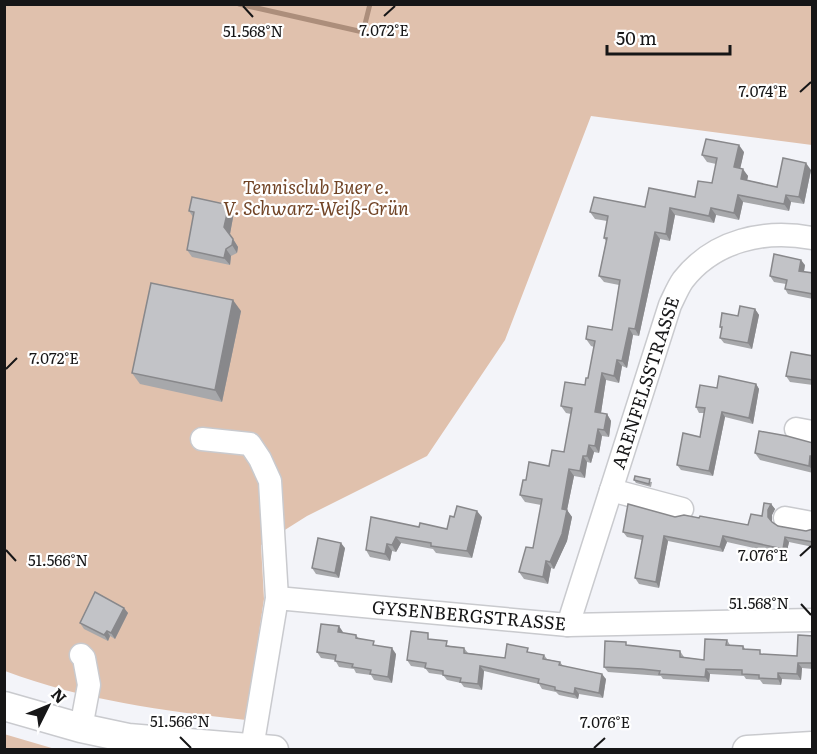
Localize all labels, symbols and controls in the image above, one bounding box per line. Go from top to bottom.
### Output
text: 7.072°E [359,18,409,41]
scale bar [607,18,730,56]
text: 51.568°N [223,19,283,42]
text: 50 m [616,24,657,51]
text: 7.074°E [739,79,787,102]
park label: Tennisclub Buer e. V. Schwarz-Weiß-Grün [223,173,409,221]
street label: ARENFELSSTRASSE [604,293,685,472]
text: 7.072°E [29,346,79,369]
text: 7.076°E [738,543,788,566]
text: 51.566°N [28,548,88,571]
text: 51.568°N [729,591,789,614]
street label: GYSENBERGSTRASSE [371,593,567,636]
north arrow [18,676,78,736]
text: N [46,682,73,708]
text: 51.566°N [150,709,210,732]
text: 7.076°E [580,710,630,733]

